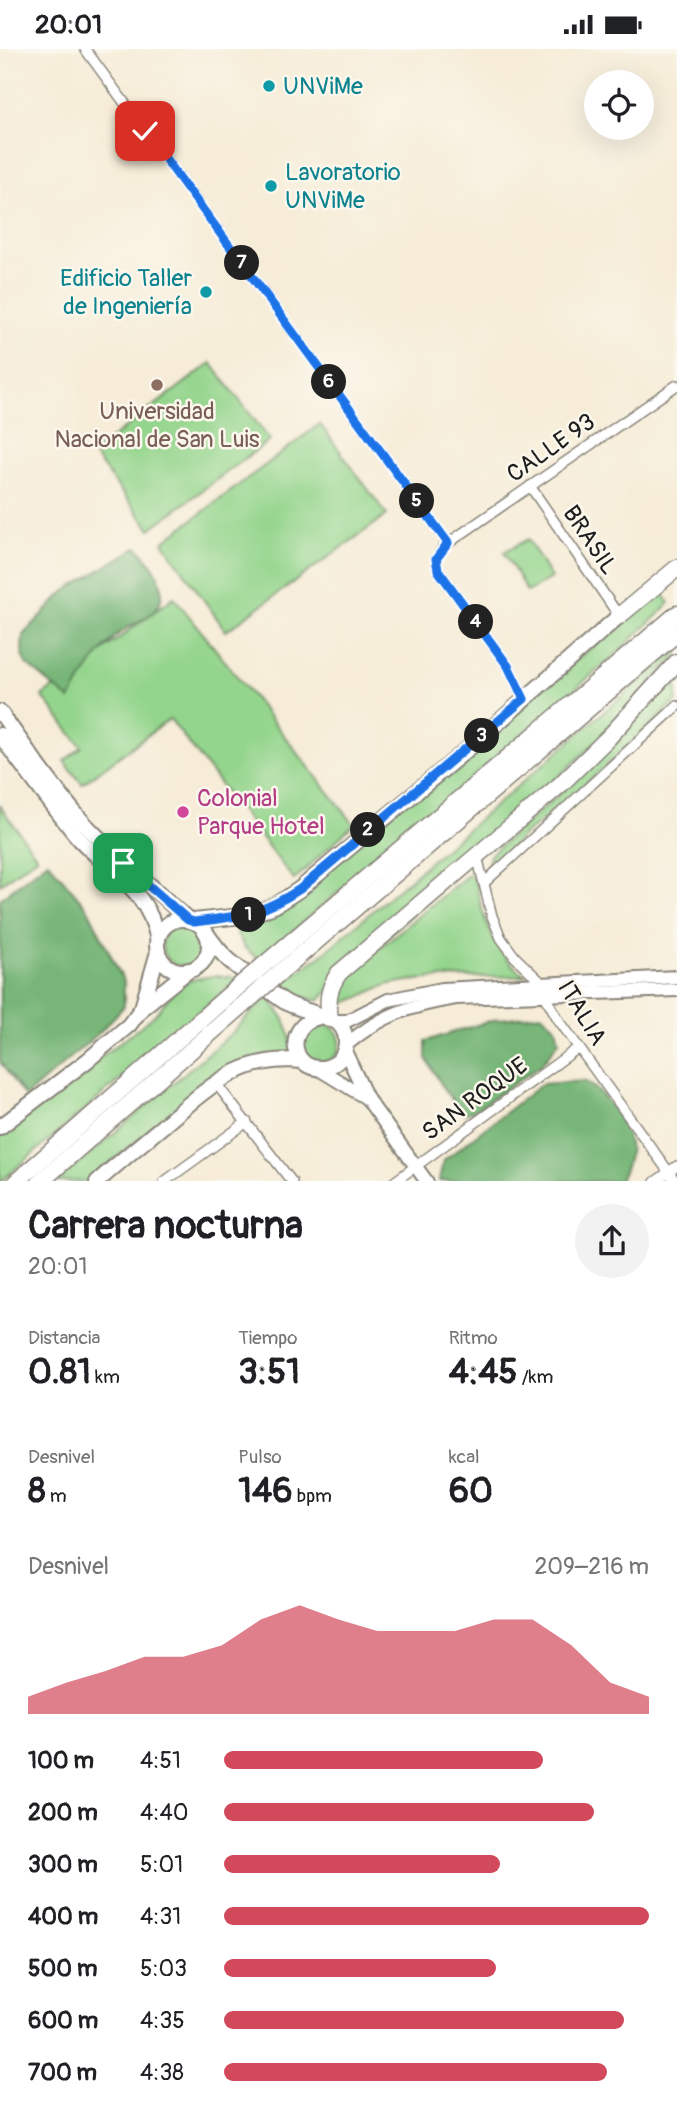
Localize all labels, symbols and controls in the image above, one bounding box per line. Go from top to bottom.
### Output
text: 20:01 [35,9,102,41]
map controls [584,70,654,140]
button: locate [584,70,654,140]
place label: UNViMe [283,72,363,101]
marker: UNViMe [261,78,277,94]
pin [115,101,175,161]
icon: check [126,112,164,150]
place label: Lavoratorio UNViMe [285,158,401,215]
marker: Lavoratorio UNViMe [263,178,279,194]
pin: 7 [224,245,260,281]
text: 7 [236,250,247,274]
place label: Edificio Taller de Ingeniería [60,264,192,321]
marker: Edificio Taller de Ingeniería [198,284,214,300]
pin: 6 [312,365,346,399]
text: 6 [323,369,334,393]
marker: Universidad Nacional de San Luis [149,377,165,393]
place label: Universidad Nacional de San Luis [54,397,260,454]
street label: CALLE 93 [501,407,601,489]
pin: 5 [400,483,434,519]
text: 5 [411,488,422,512]
street label: BRASIL [556,500,624,580]
pin: 4 [458,605,494,639]
text: 4 [470,609,481,633]
pin: 3 [464,719,500,753]
text: 3 [476,723,487,747]
place label: Colonial Parque Hotel [197,784,325,841]
marker: Colonial Parque Hotel [175,804,191,820]
pin: 2 [350,813,386,847]
text: 2 [362,817,373,841]
pin [93,833,153,893]
icon: arrive [104,844,142,882]
pin: 1 [232,897,266,933]
text: 1 [245,902,252,926]
street label: ITALIA [551,975,613,1051]
street label: SAN ROQUE [417,1051,533,1147]
text: Carrera nocturna [28,1202,303,1250]
button: share [575,1204,649,1278]
text: 20:01 [28,1252,87,1281]
text: Distancia [28,1326,100,1350]
text: Tiempo [238,1326,297,1350]
text: Ritmo [449,1326,498,1350]
text: 0.81 [28,1350,91,1394]
text: 3:51 [238,1350,300,1394]
text: 4:45 [449,1350,518,1394]
text: km [91,1365,120,1389]
text: /km [518,1365,553,1389]
text: Desnivel [28,1445,95,1469]
text: Pulso [238,1445,282,1469]
text: kcal [449,1445,480,1469]
text: 8 [28,1469,46,1513]
text: 146 [238,1469,293,1513]
text: 60 [449,1469,493,1513]
text: m [46,1484,67,1508]
text: bpm [293,1484,332,1508]
text: Desnivel [28,1552,109,1581]
text: 209–216 m [534,1552,649,1581]
text: 100 m [28,1746,94,1775]
text: 4:51 [140,1746,181,1775]
text: 200 m [28,1798,98,1827]
text: 4:40 [140,1798,189,1827]
text: 300 m [28,1850,98,1879]
text: 5:01 [140,1850,183,1879]
text: 400 m [28,1902,98,1931]
text: 4:31 [140,1902,181,1931]
text: 500 m [28,1954,97,1983]
text: 5:03 [140,1954,187,1983]
text: 600 m [28,2006,98,2035]
text: 4:35 [140,2006,185,2035]
text: 700 m [28,2058,97,2087]
text: 4:38 [140,2058,184,2087]

